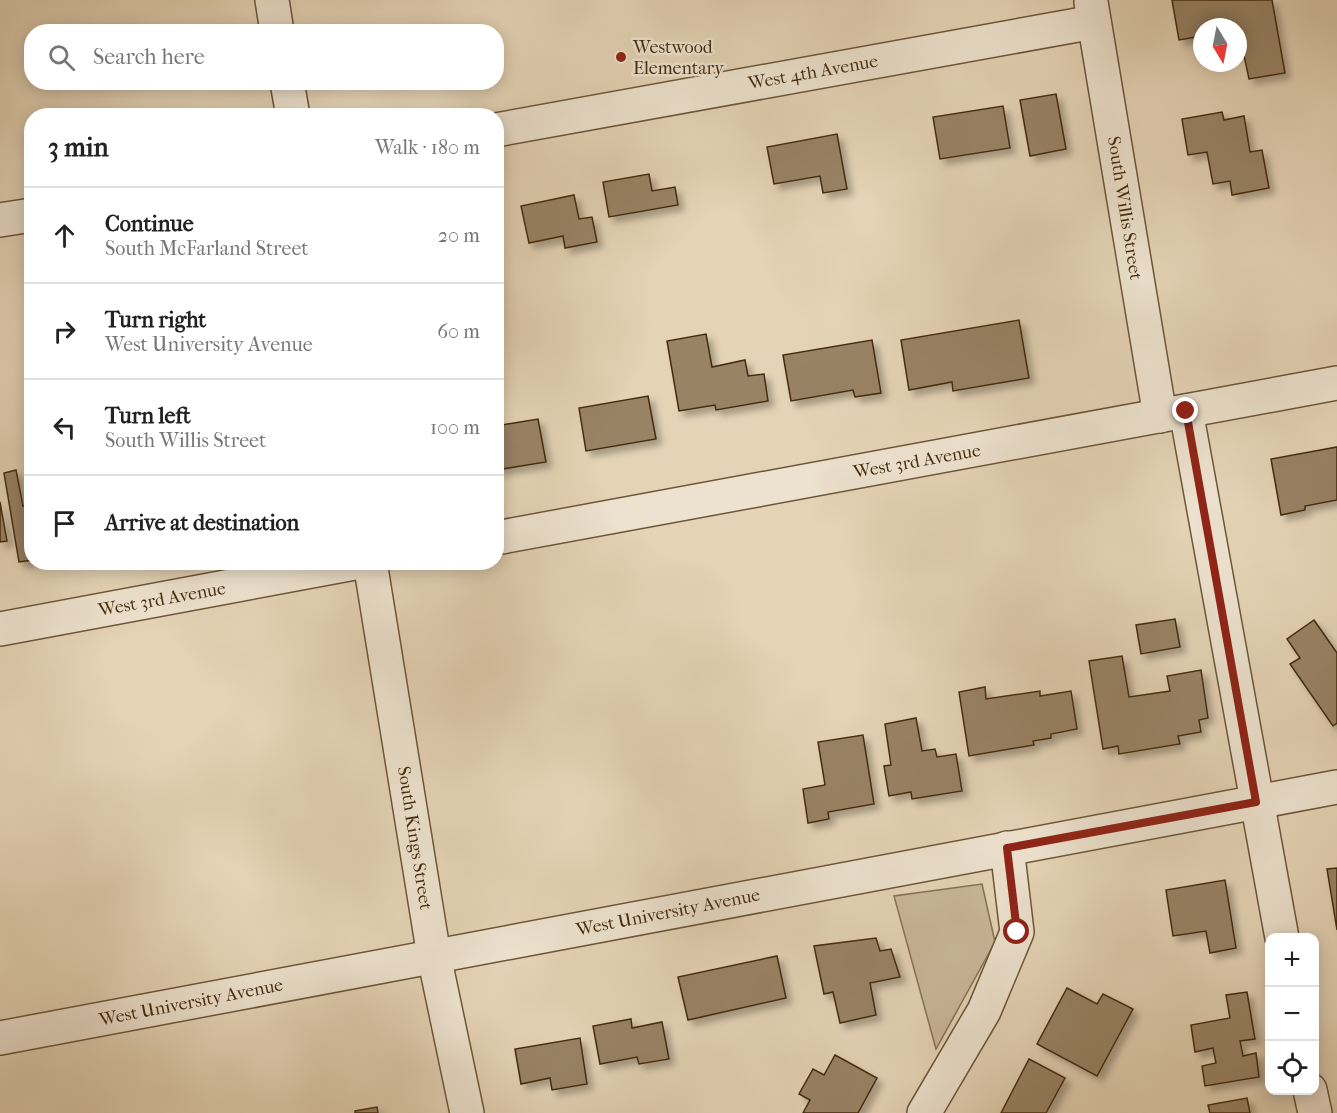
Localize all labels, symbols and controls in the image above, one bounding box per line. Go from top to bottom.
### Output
north arrow [1193,18,1247,72]
search box [24,24,504,90]
place label: Westwood Elementary [632,37,725,79]
icon: search [45,41,78,74]
text: Search here [93,44,205,70]
marker: Westwood Elementary [614,50,628,64]
street label: West 4th Avenue [746,51,880,94]
text: 3 min [48,132,109,163]
street label: South Willis Street [1103,135,1146,282]
text: Walk · 180 m [375,136,480,159]
text: Continue [105,211,194,237]
icon: ahead [48,219,81,252]
text: 20 m [438,224,480,247]
text: South McFarland Street [105,237,308,260]
text: Turn right [105,307,206,333]
icon: right [48,315,81,348]
text: 60 m [437,320,480,343]
text: West University Avenue [105,333,313,356]
route end [1172,397,1198,423]
text: Turn left [105,403,191,429]
icon: left [48,411,81,444]
text: 100 m [430,416,480,439]
text: South Willis Street [105,429,266,452]
street label: West 3rd Avenue [851,440,982,483]
icon: arrive [48,507,81,540]
text: Arrive at destination [105,510,299,536]
street label: West 3rd Avenue [96,578,227,621]
street label: South Kings Street [393,765,436,912]
street label: West University Avenue [573,884,762,941]
route start [1003,918,1029,944]
map controls [1265,933,1319,1095]
button: + [1265,933,1319,987]
street label: West University Avenue [96,974,285,1031]
button: − [1265,987,1319,1041]
button: locate [1265,1041,1319,1095]

